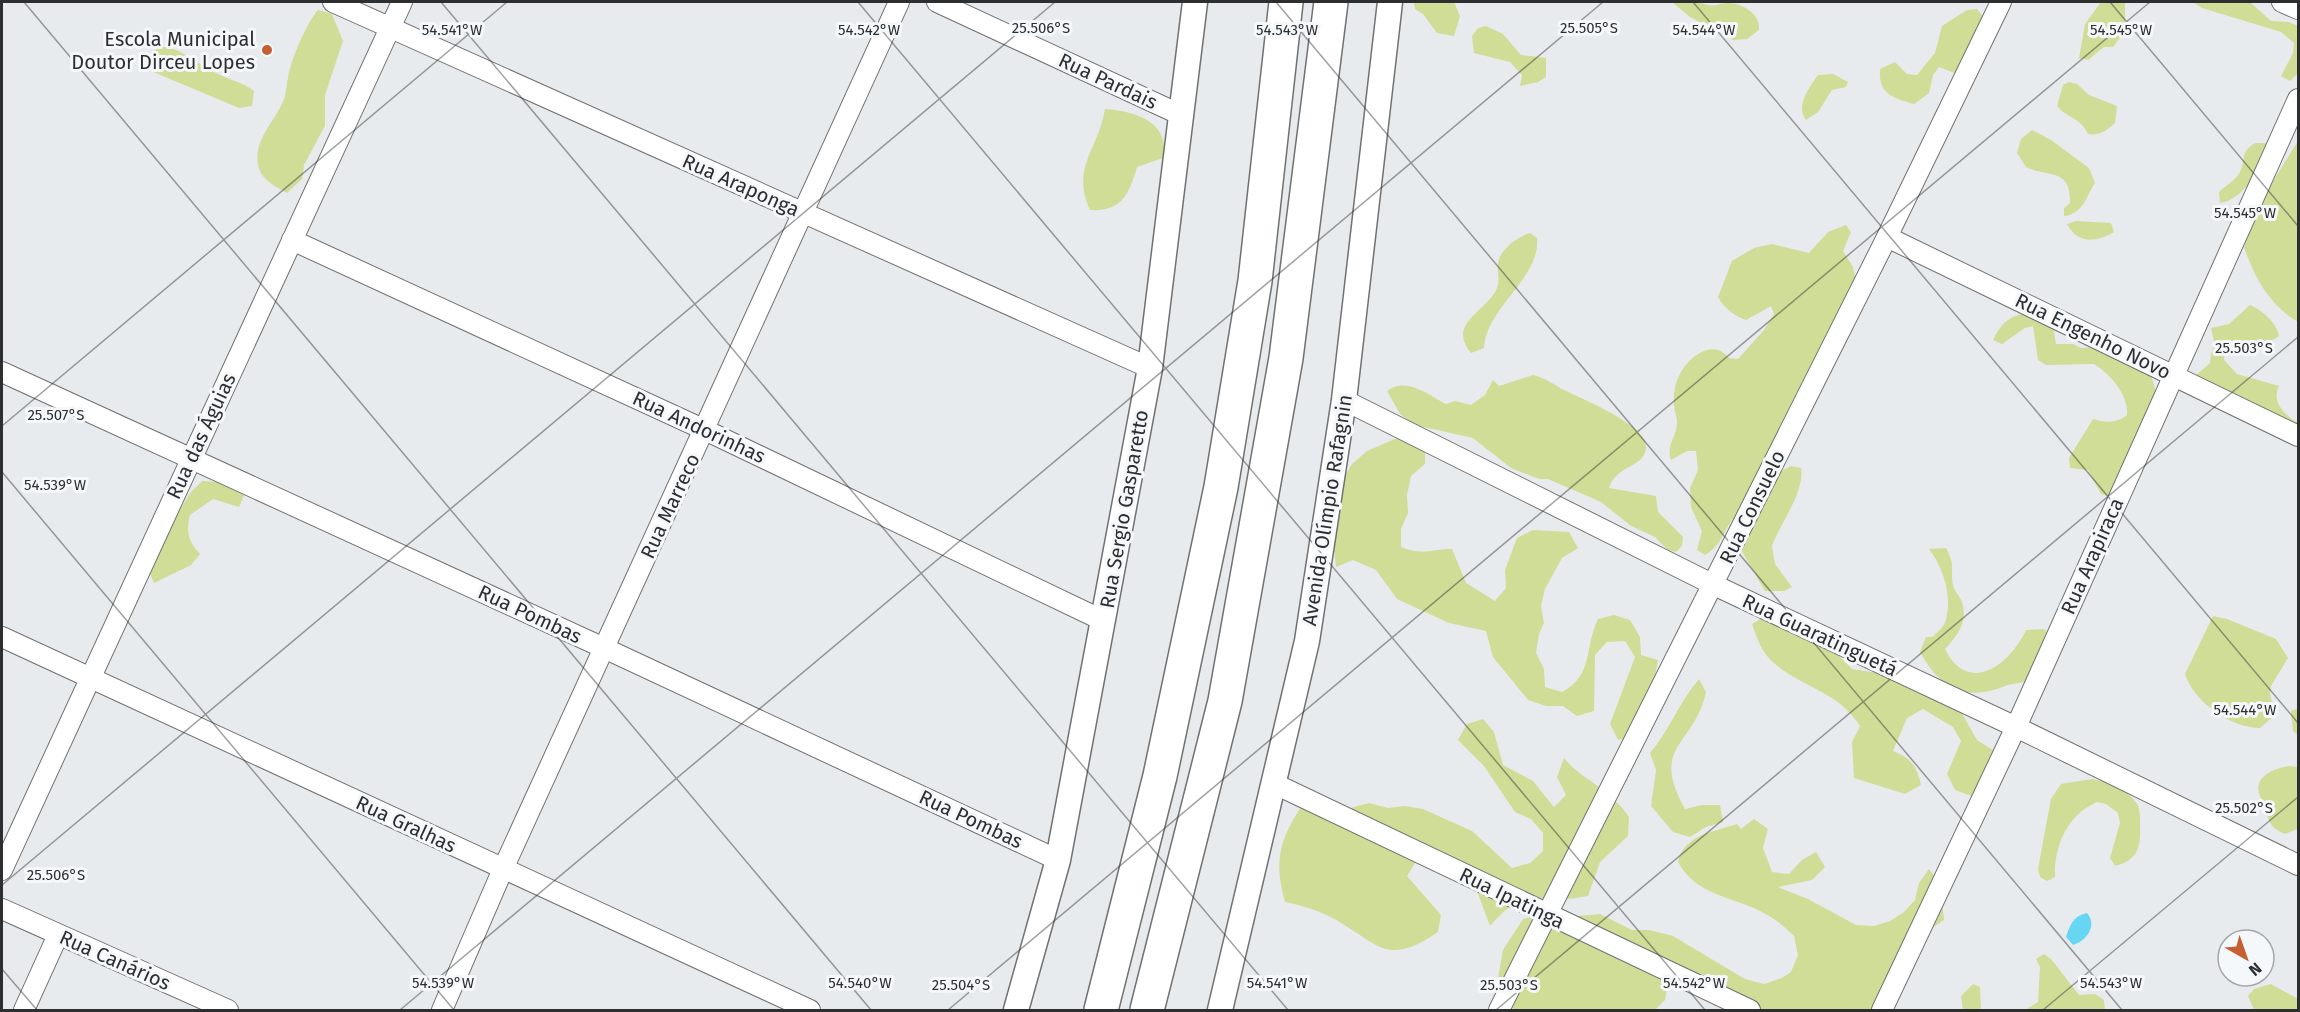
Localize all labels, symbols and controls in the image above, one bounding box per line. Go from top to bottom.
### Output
text: 25.506°S [1012,19,1070,37]
text: 25.505°S [1560,19,1618,37]
text: 54.541°W [422,21,483,39]
text: 54.542°W [838,21,901,39]
text: 54.543°W [1256,21,1319,39]
text: 54.544°W [1673,21,1736,39]
text: 54.545°W [2090,21,2153,39]
place label: Escola Municipal Doutor Dirceu Lopes [71,27,255,74]
marker: Escola Municipal Doutor Dirceu Lopes [260,43,274,57]
street label: Rua Pardais [1055,48,1161,114]
street label: Rua Araponga [679,149,803,221]
text: 54.545°W [2214,204,2277,222]
street label: Rua Engenho Novo [2011,288,2175,384]
text: 25.503°S [2215,339,2273,357]
street label: Rua das Águias [161,369,241,503]
street label: Rua Andorinhas [629,386,769,468]
street label: Avenida Olímpio Rafagnin [1297,393,1357,627]
text: 25.507°S [27,406,85,424]
street label: Rua Sergio Gasparetto [1095,408,1153,610]
street label: Rua Consuelo [1714,446,1790,568]
street label: Rua Marreco [635,450,705,562]
text: 54.539°W [24,476,87,494]
street label: Rua Arapiraca [2056,494,2128,618]
street label: Rua Pombas [474,580,586,648]
street label: Rua Guaratinguetá [1739,589,1901,681]
text: 54.544°W [2214,701,2277,719]
street label: Rua Pombas [915,785,1027,853]
street label: Rua Gralhas [352,790,460,858]
text: 25.502°S [2215,799,2273,817]
street label: Rua Ipatinga [1456,862,1568,934]
text: 25.506°S [27,866,85,884]
street label: Rua Canários [56,925,174,995]
north arrow [2216,928,2276,988]
text: N [2245,958,2265,980]
text: 54.539°W [412,974,475,992]
text: 54.540°W [828,974,892,992]
text: 54.541°W [1247,974,1308,992]
text: 54.542°W [1663,974,1726,992]
text: 54.543°W [2080,974,2143,992]
text: 25.504°S [932,976,990,994]
text: 25.503°S [1480,976,1538,994]

